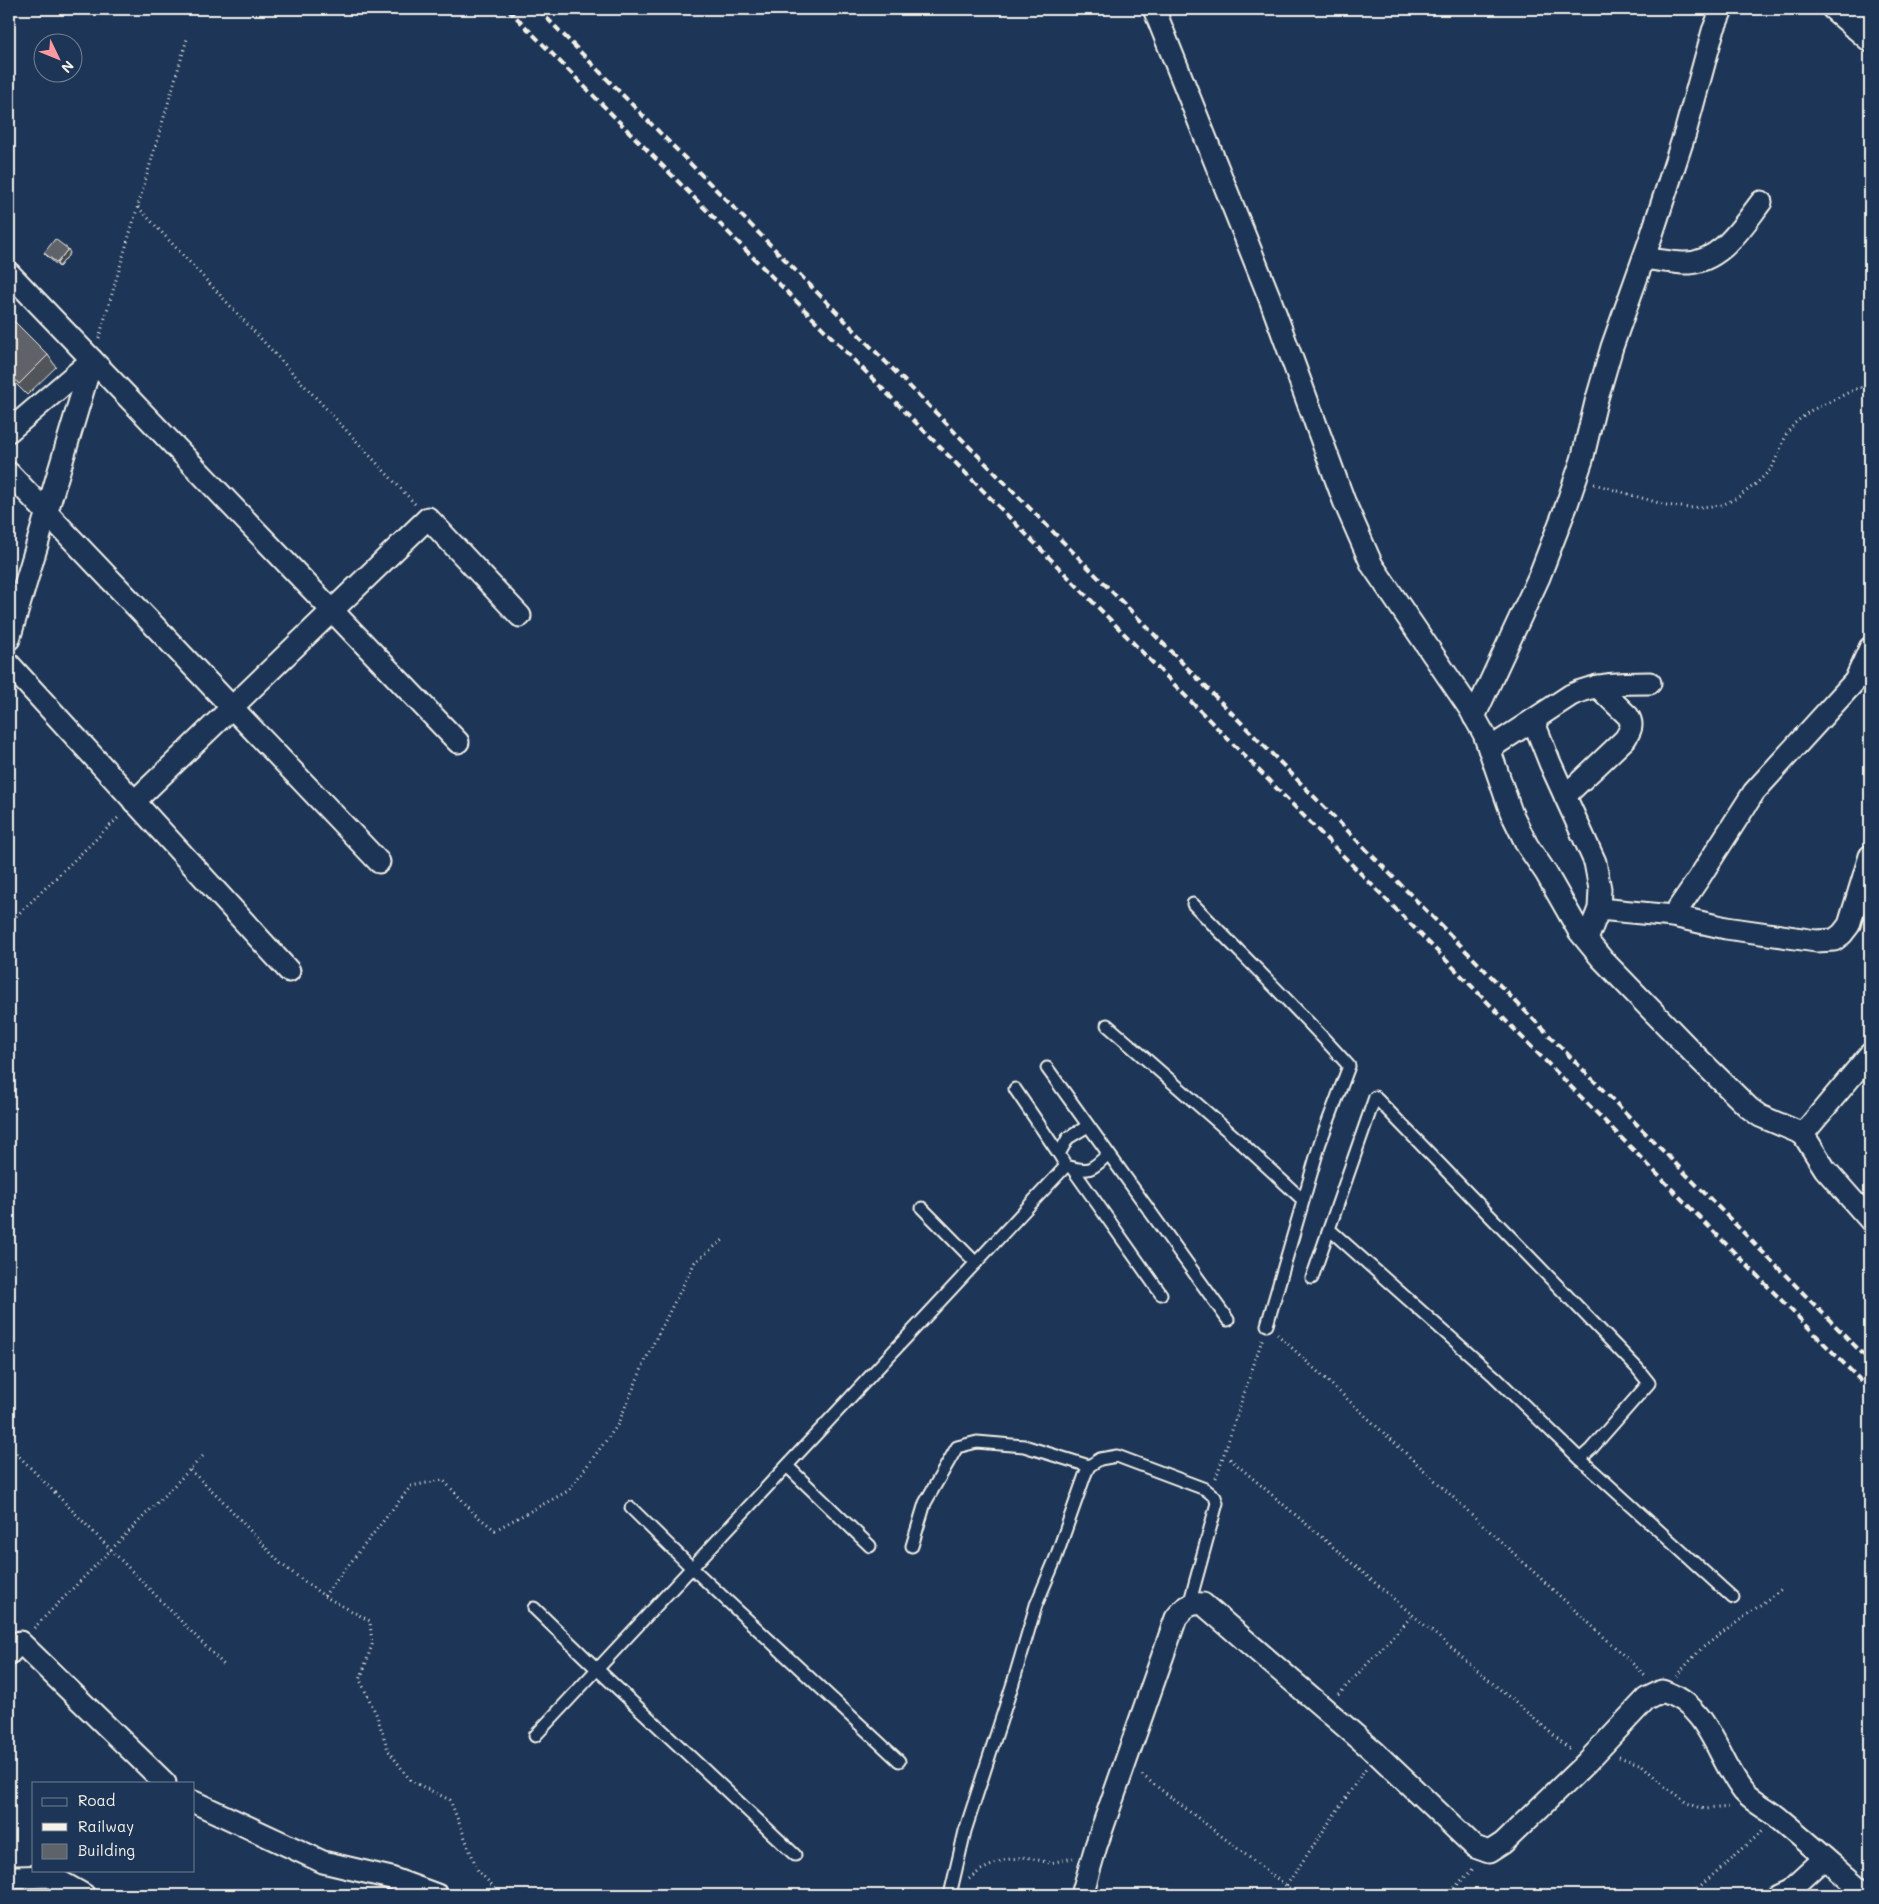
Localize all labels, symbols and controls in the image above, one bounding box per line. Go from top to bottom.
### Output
north arrow [32,32,82,82]
text: N [57,57,78,78]
legend [32,1782,195,1872]
text: Road [78,1790,115,1810]
text: Railway [78,1816,134,1836]
text: Building [78,1840,135,1860]

